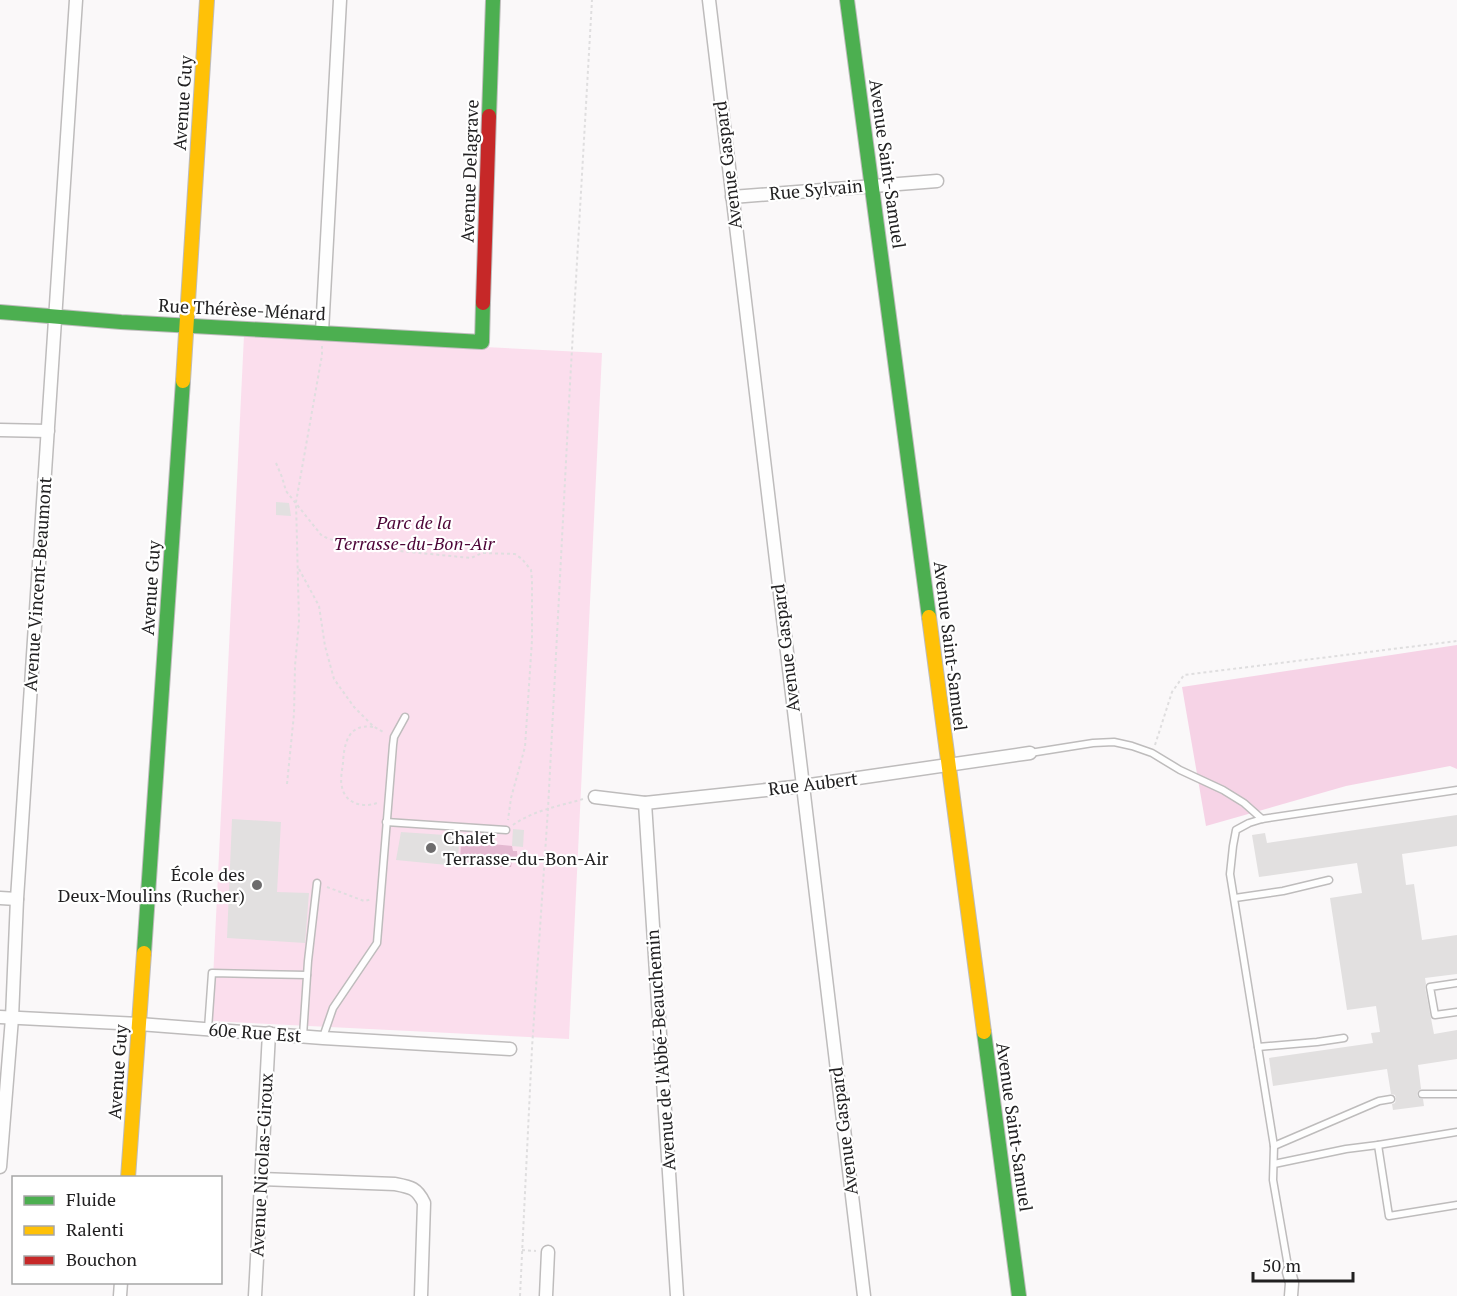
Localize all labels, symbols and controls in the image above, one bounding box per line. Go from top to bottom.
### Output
street label: Avenue Guy [167,54,197,151]
street label: Avenue Saint-Samuel [864,78,912,250]
street label: Avenue Delagrave [455,99,483,243]
street label: Avenue Gaspard [707,100,747,230]
street label: Rue Sylvain [768,173,864,205]
street label: Rue Thérèse-Ménard [158,293,326,325]
street label: Avenue Vincent-Beaumont [18,476,56,692]
park label: Parc de la Terrasse-du-Bon-Air [334,510,495,555]
street label: Avenue Guy [135,539,165,636]
street label: Avenue Saint-Samuel [929,560,973,732]
street label: Avenue Gaspard [765,583,805,713]
street label: Rue Aubert [767,766,859,800]
place label: Chalet Terrasse-du-Bon-Air [443,825,609,870]
marker: Chalet Terrasse-du-Bon-Air [424,841,438,855]
place label: École des Deux-Moulins (Rucher) [58,862,245,907]
marker: École des Deux-Moulins (Rucher) [250,878,264,892]
street label: Avenue de l'Abbé-Beauchemin [640,928,680,1171]
street label: 60e Rue Est [208,1017,303,1047]
street label: Avenue Guy [102,1023,132,1120]
street label: Avenue Saint-Samuel [991,1041,1039,1213]
street label: Avenue Gaspard [823,1066,863,1196]
street label: Avenue Nicolas-Giroux [244,1072,278,1258]
legend [12,1176,222,1284]
text: Fluide [66,1187,116,1211]
text: Ralenti [66,1217,124,1241]
scale bar [1253,1245,1354,1283]
text: Bouchon [66,1247,137,1271]
text: 50 m [1262,1253,1302,1277]

